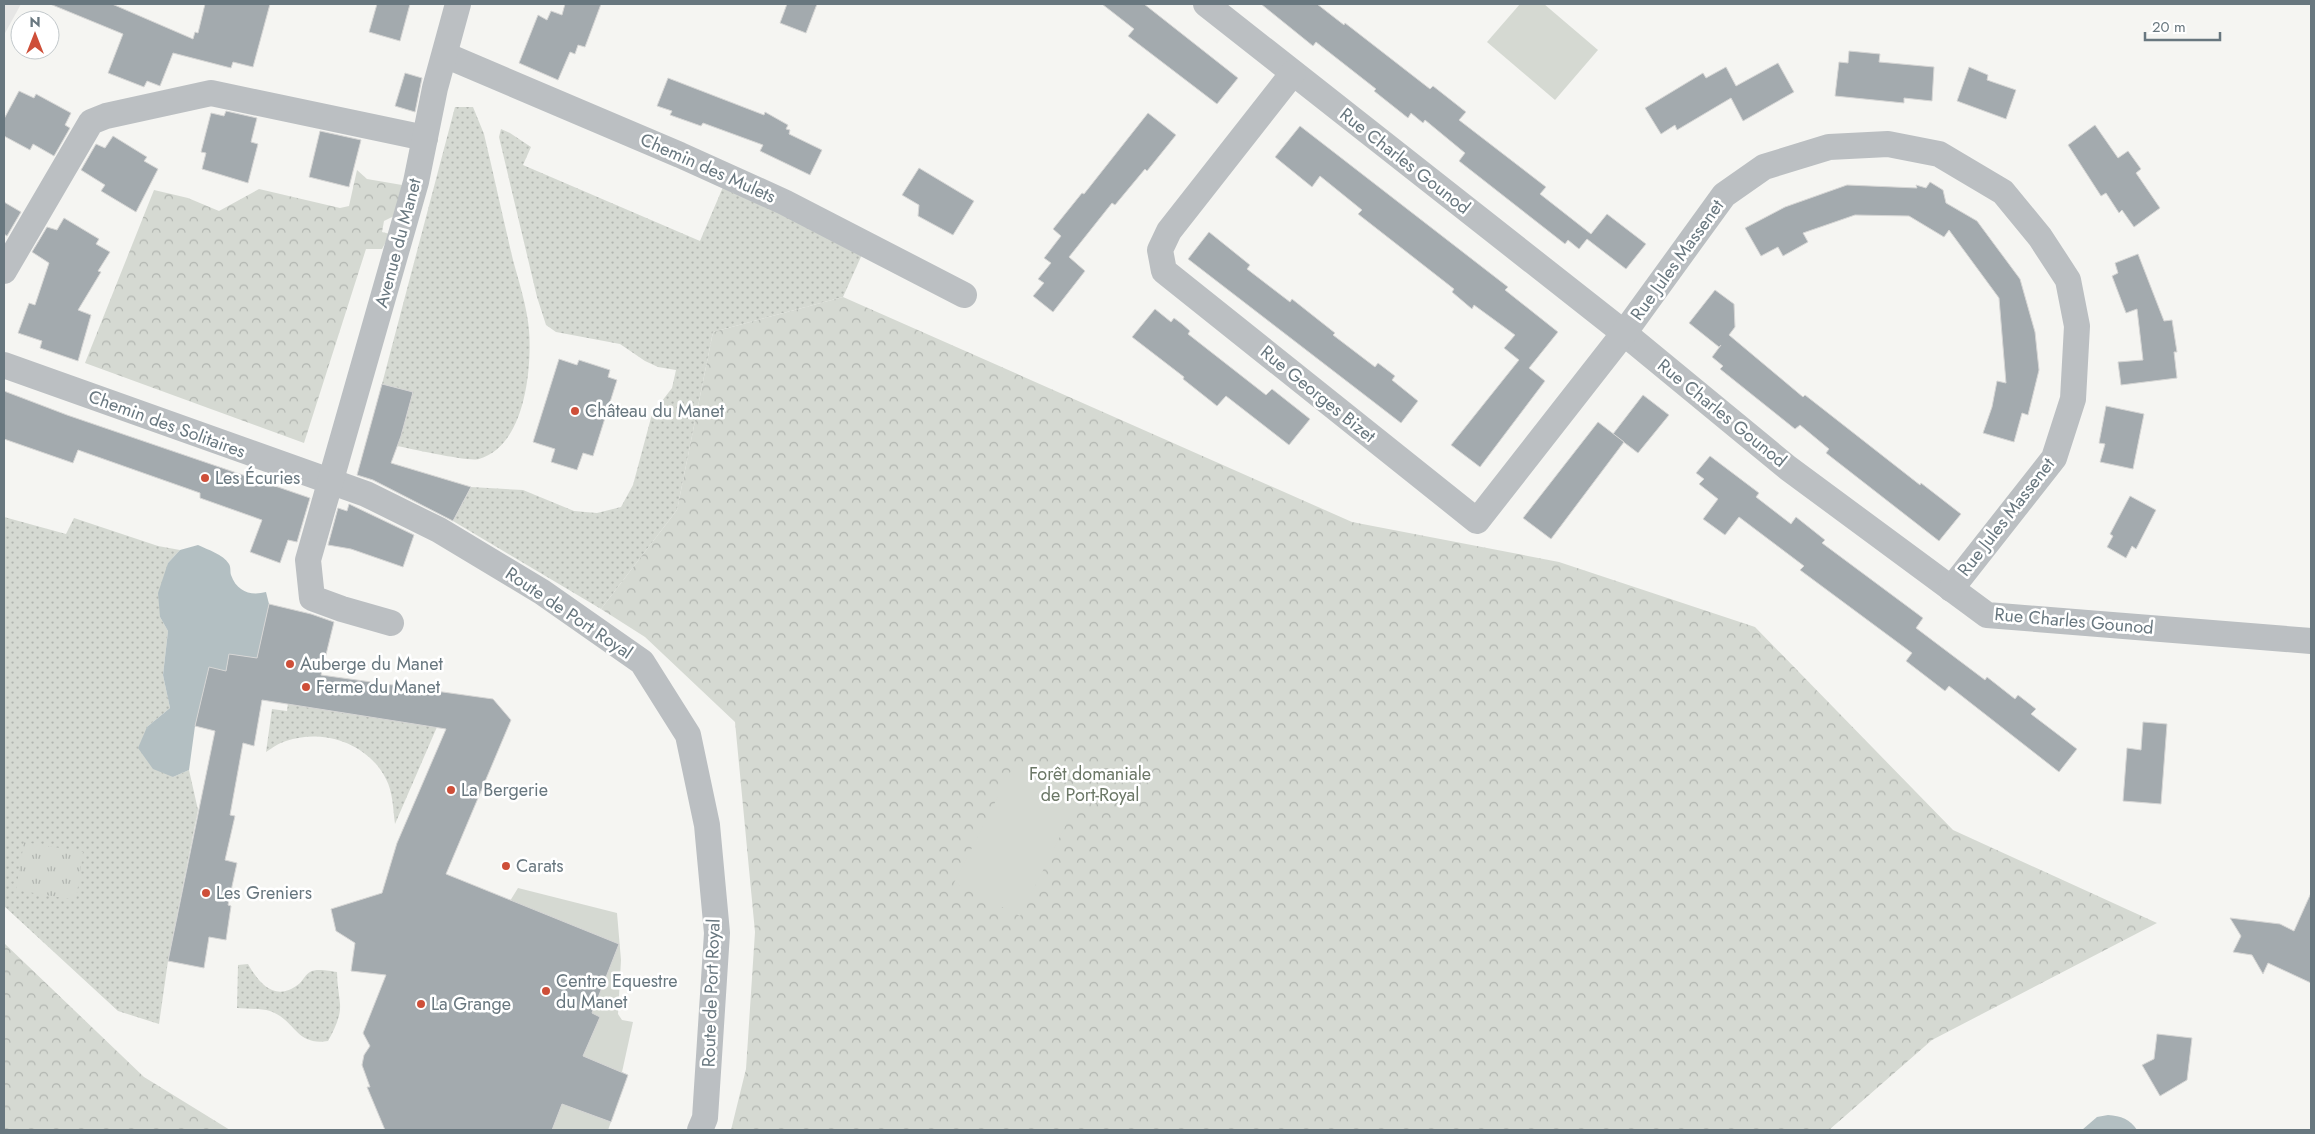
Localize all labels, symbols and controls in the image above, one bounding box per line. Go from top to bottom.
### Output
north arrow [10,10,60,60]
scale bar [2145,10,2220,42]
text: N [29,12,41,32]
text: 20 m [2152,16,2186,38]
street label: Rue Charles Gounod [1334,102,1476,220]
street label: Chemin des Mulets [636,126,780,210]
street label: Avenue du Manet [368,175,428,311]
street label: Rue Jules Massenet [1624,194,1730,326]
street label: Rue Georges Bizet [1255,339,1382,449]
street label: Rue Charles Gounod [1652,353,1792,473]
street label: Chemin des Solitaires [85,383,249,465]
place label: Château du Manet [585,398,725,424]
marker: Château du Manet [569,405,581,417]
street label: Rue Jules Massenet [1951,452,2061,582]
place label: Les Écuries [215,465,300,491]
marker: Les Écuries [199,472,211,484]
street label: Route de Port Royal [500,561,638,665]
street label: Rue Charles Gounod [1993,601,2155,641]
place label: Auberge du Manet [300,651,443,677]
marker: Auberge du Manet [284,658,296,670]
place label: Ferme du Manet [316,674,441,700]
marker: Ferme du Manet [300,681,312,693]
park label: Forêt domaniale de Port-Royal [1029,761,1151,808]
place label: La Bergerie [461,777,548,803]
marker: La Bergerie [445,784,457,796]
place label: Carats [516,853,563,879]
marker: Carats [500,860,512,872]
place label: Les Greniers [216,880,312,906]
marker: Les Greniers [200,887,212,899]
street label: Route de Port Royal [695,918,727,1068]
place label: Centre Equestre du Manet [556,968,678,1015]
marker: Centre Equestre du Manet [540,985,552,997]
place label: La Grange [431,991,511,1017]
marker: La Grange [415,998,427,1010]

